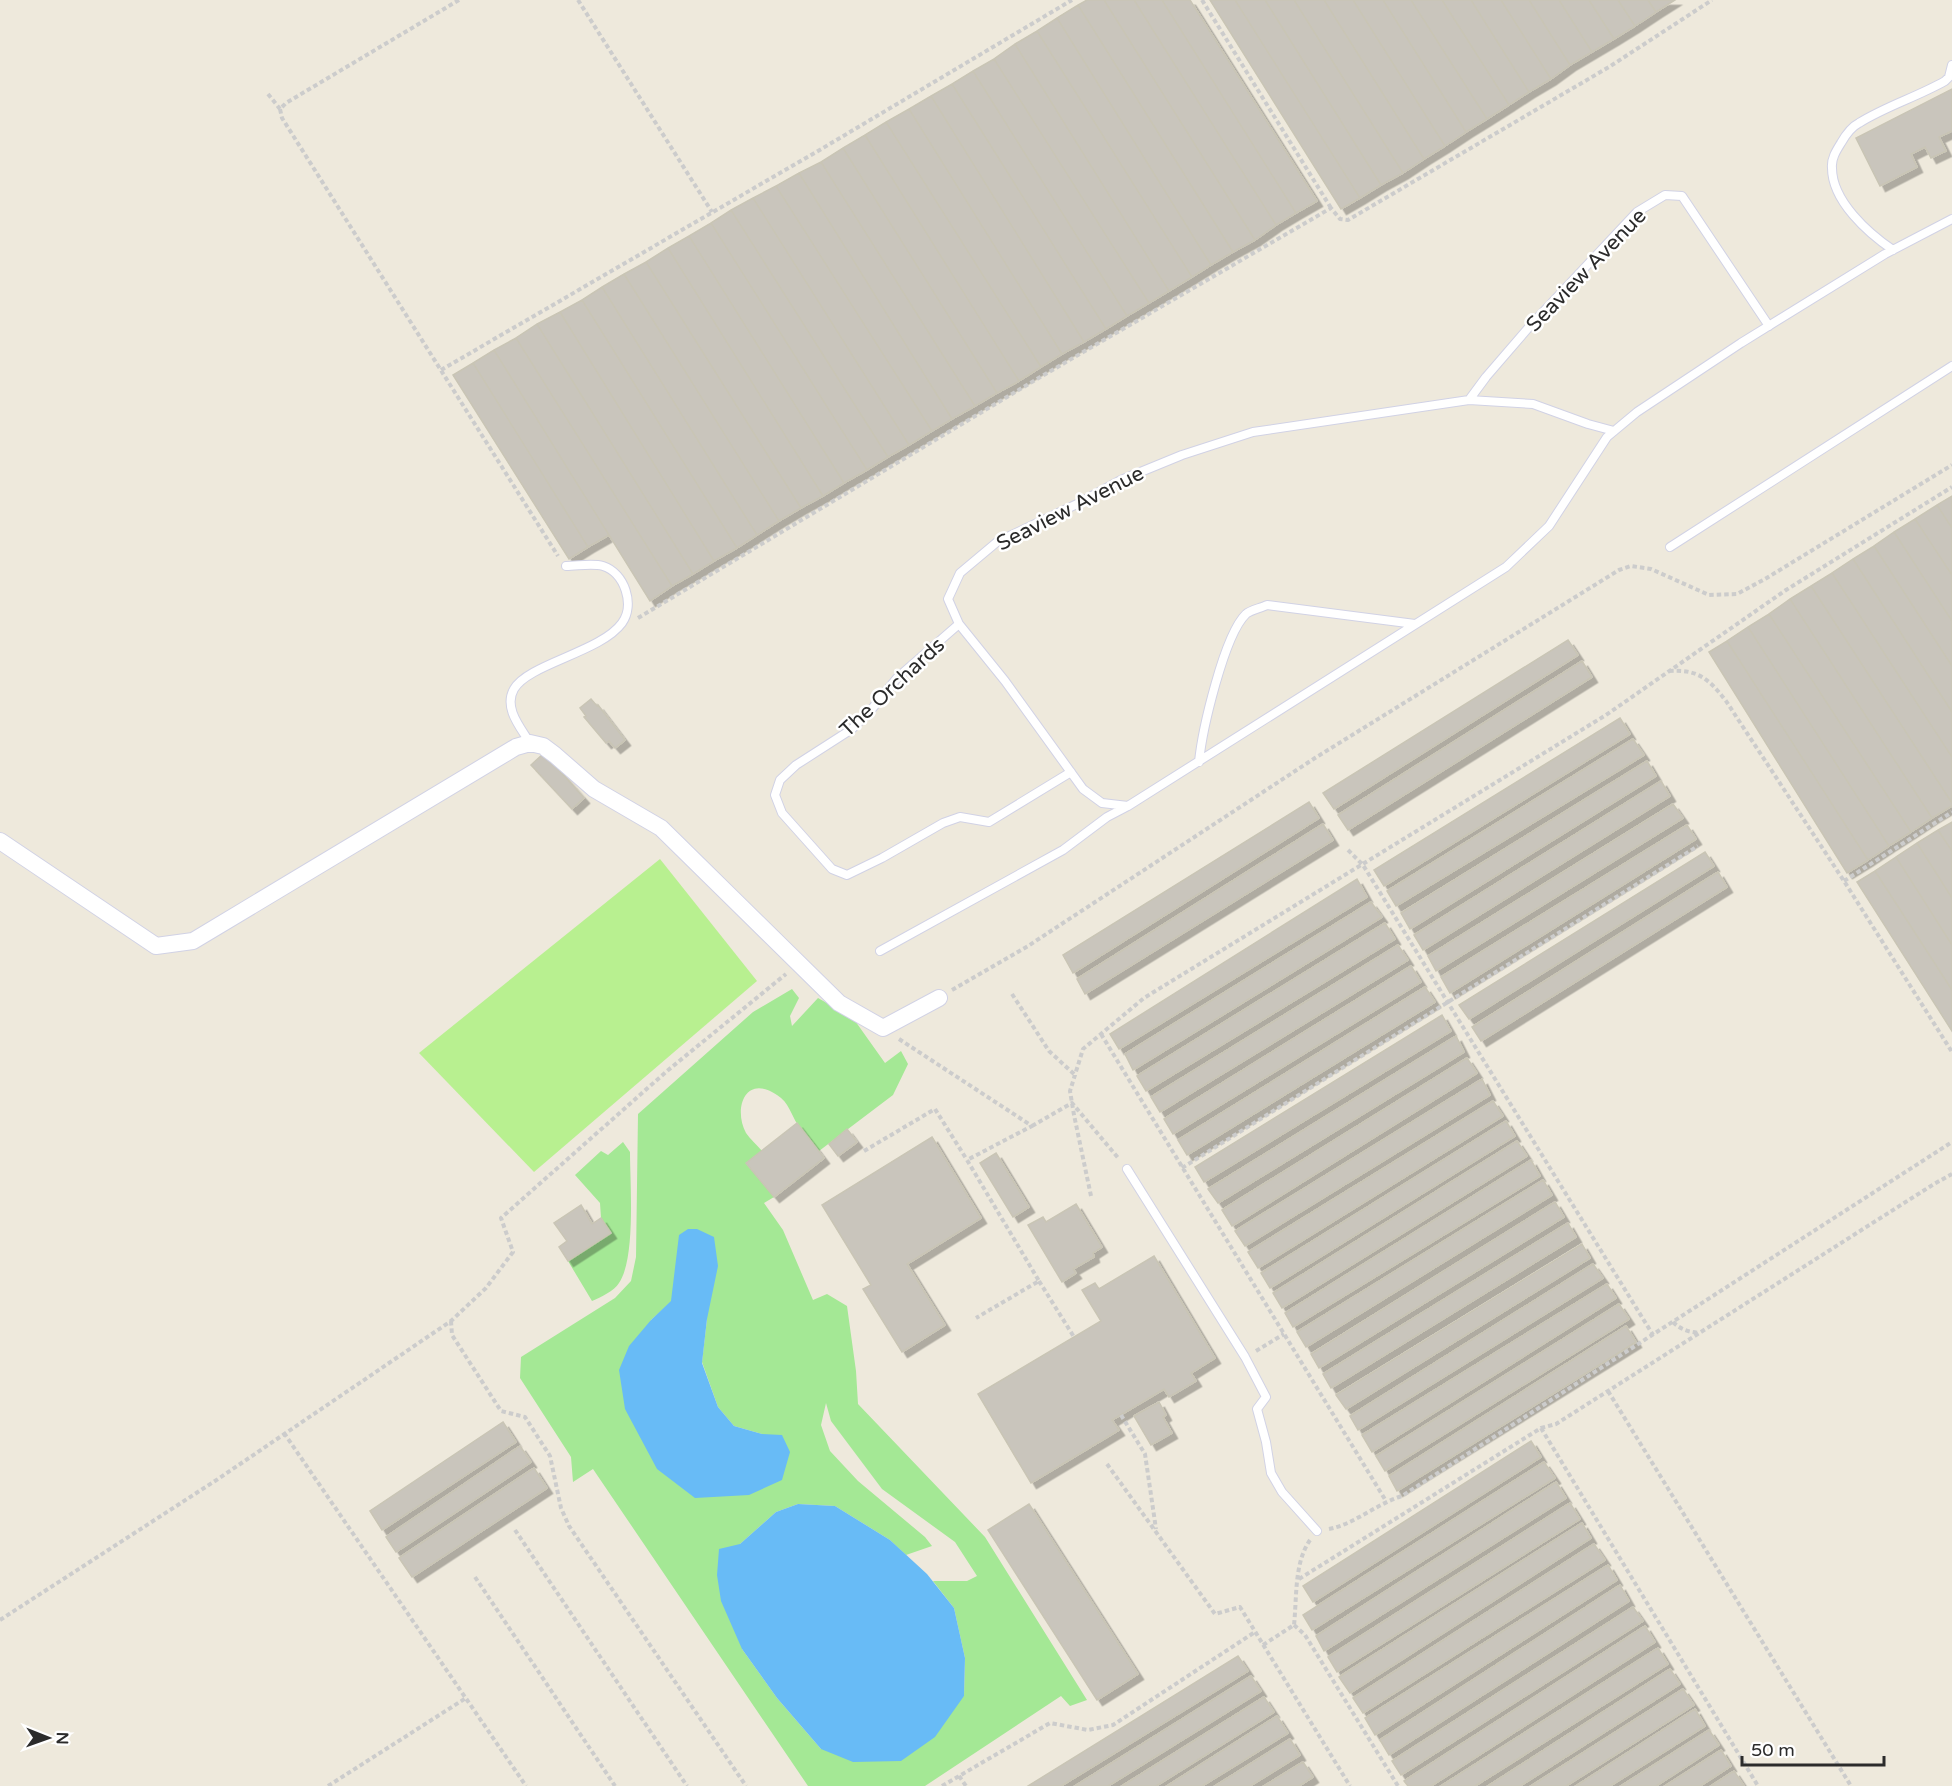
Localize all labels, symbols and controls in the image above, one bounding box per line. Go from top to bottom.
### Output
street label: Seaview Avenue [1521,203,1652,337]
street label: Seaview Avenue [992,461,1148,556]
street label: The Orchards [835,632,950,742]
north arrow [18,1708,78,1768]
scale bar [1742,1729,1884,1767]
text: N [52,1732,72,1745]
text: 50 m [1751,1739,1795,1761]

